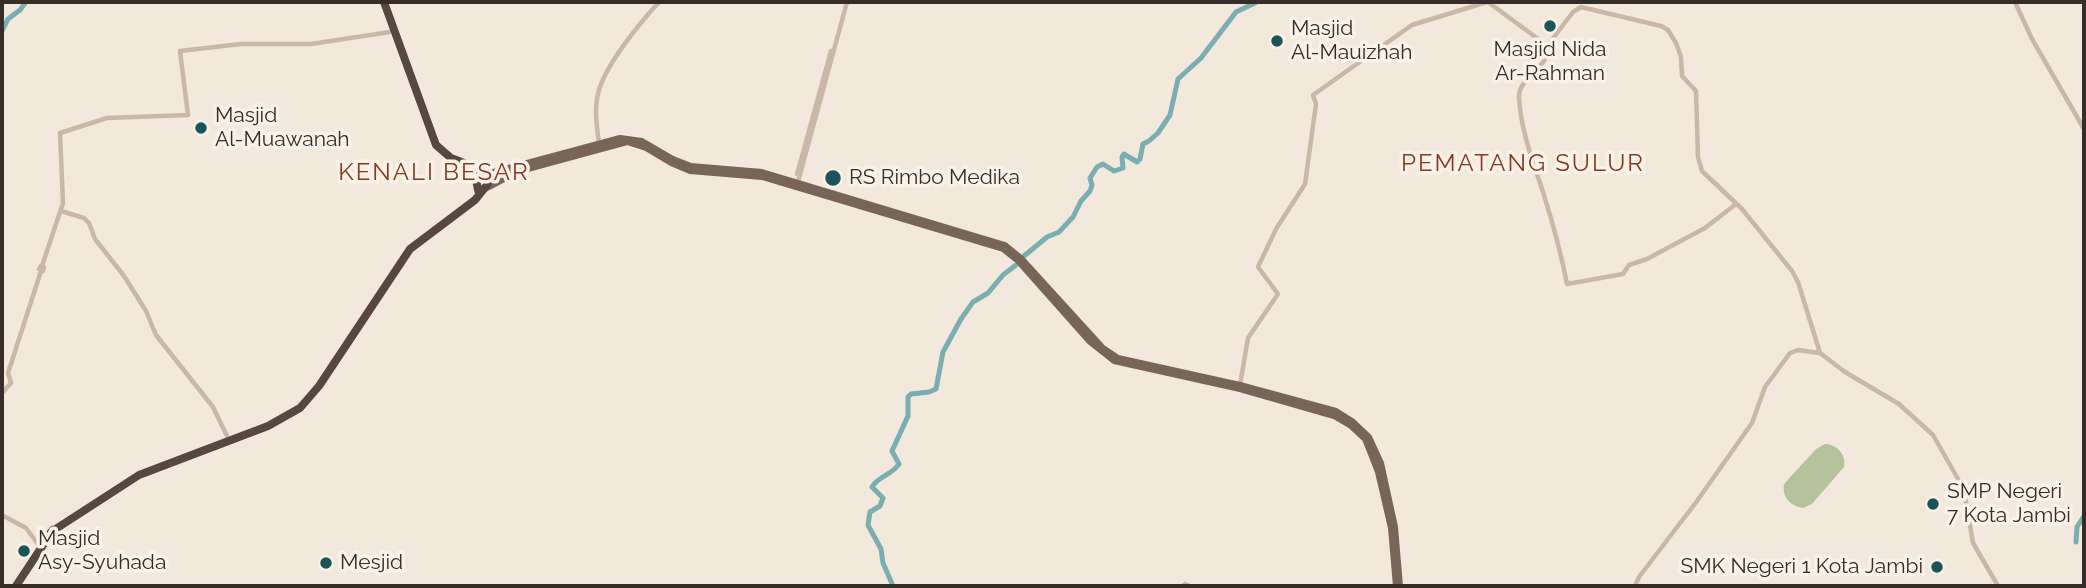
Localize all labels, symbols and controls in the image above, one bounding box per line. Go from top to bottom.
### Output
place label: Masjid Al-Mauizhah [1291,16,1412,66]
marker: Masjid Nida Ar-Rahman [1542,18,1558,34]
marker: Masjid Al-Mauizhah [1269,33,1285,49]
place label: Masjid Nida Ar-Rahman [1494,37,1606,87]
place label: Masjid Al-Muawanah [215,103,350,153]
marker: Masjid Al-Muawanah [193,120,209,136]
district label: PEMATANG SULUR [1403,150,1643,178]
district label: KENALI BESAR [340,159,528,187]
place label: RS Rimbo Medika [849,165,1020,191]
marker: RS Rimbo Medika [823,168,843,188]
place label: SMP Negeri 7 Kota Jambi [1947,479,2071,529]
marker: SMP Negeri 7 Kota Jambi [1925,496,1941,512]
place label: Masjid Asy-Syuhada [38,526,166,576]
marker: Masjid Asy-Syuhada [16,543,32,559]
place label: Mesjid [340,550,403,576]
place label: SMK Negeri 1 Kota Jambi [1680,554,1923,580]
marker: Mesjid [318,555,334,571]
marker: SMK Negeri 1 Kota Jambi [1929,559,1945,575]

